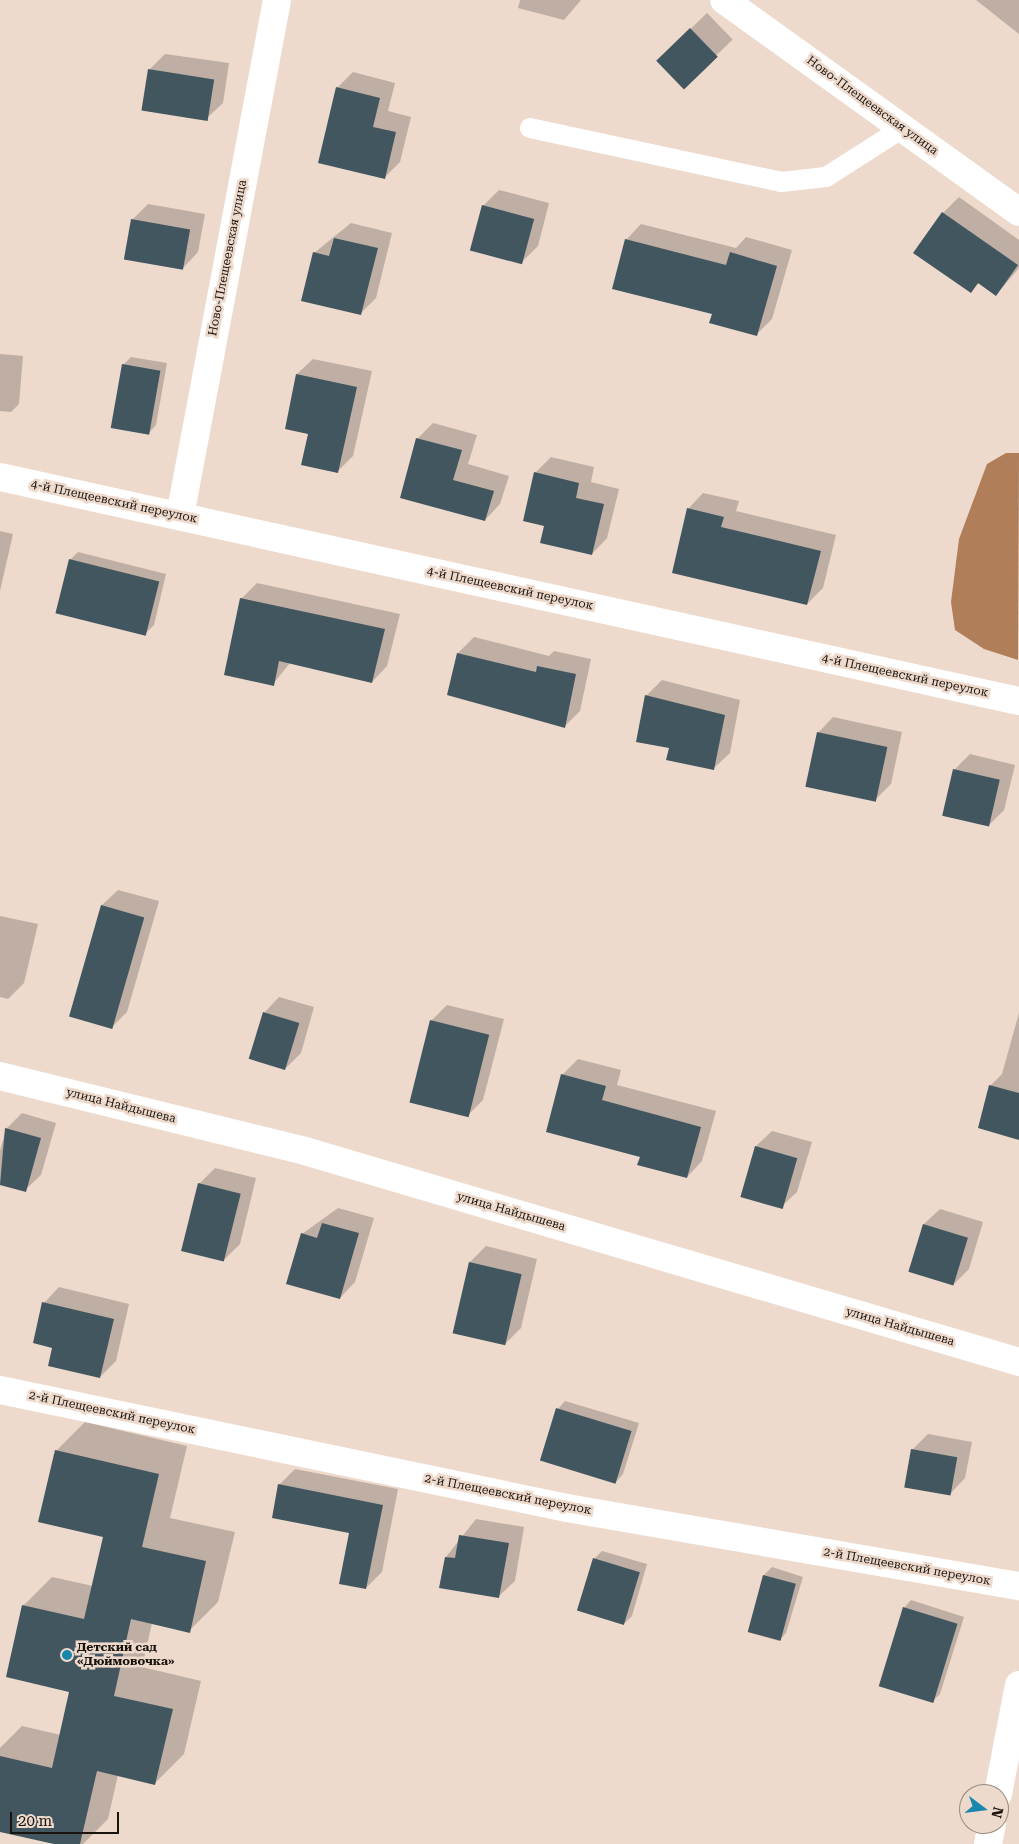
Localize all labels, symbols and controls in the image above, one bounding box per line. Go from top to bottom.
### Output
street label: Ново-Плещеевская улица [804,53,940,159]
street label: Ново-Плещеевская улица [206,179,250,337]
street label: 4-й Плещеевский переулок [30,477,198,527]
street label: 4-й Плещеевский переулок [426,564,594,614]
street label: 4-й Плещеевский переулок [821,651,989,701]
street label: улица Найдышева [65,1085,177,1127]
street label: улица Найдышева [455,1190,567,1234]
street label: улица Найдышева [844,1305,956,1349]
street label: 2-й Плещеевский переулок [28,1388,196,1438]
street label: 2-й Плещеевский переулок [423,1472,593,1518]
street label: 2-й Плещеевский переулок [822,1545,992,1589]
place label: Детский сад «Дюймовочка» [77,1641,175,1669]
marker: Детский сад «Дюймовочка» [61,1649,73,1661]
north arrow [959,1784,1009,1834]
scale bar [12,1802,121,1834]
text: N [988,1805,1007,1820]
text: 20 m [18,1812,52,1830]

